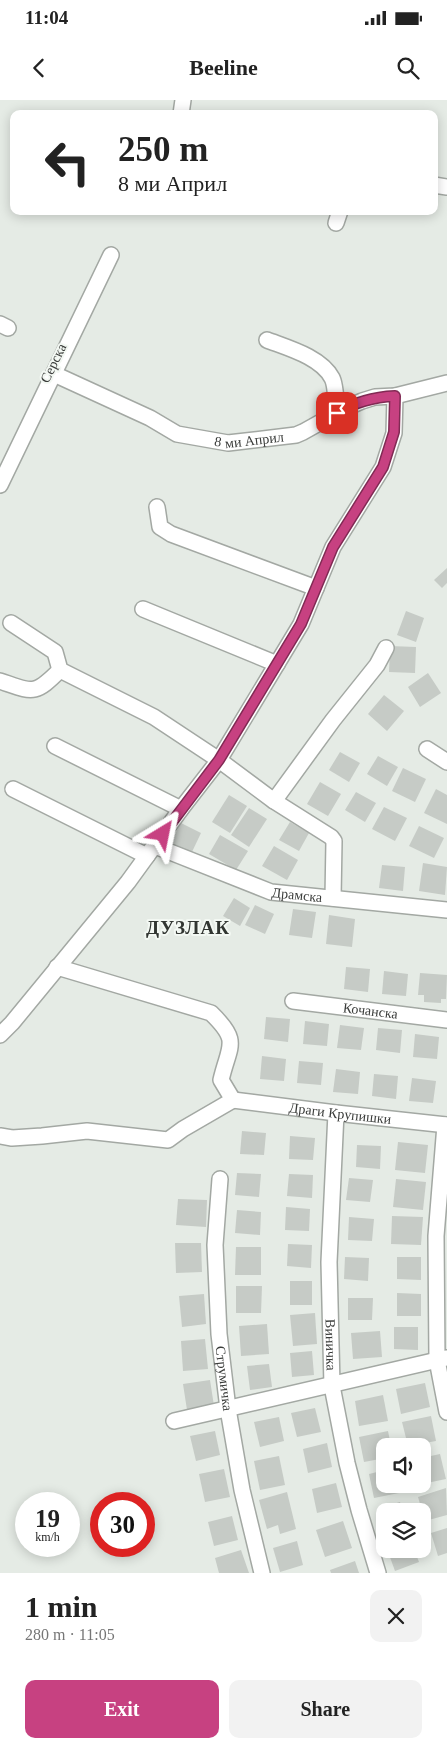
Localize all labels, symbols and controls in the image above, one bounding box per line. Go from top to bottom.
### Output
text: 11:04 [25,7,68,28]
icon: back [25,54,53,82]
icon: search [394,54,422,82]
text: Beeline [189,55,258,80]
icon: left [35,130,100,195]
text: 250 m [118,130,208,169]
text: 8 ми Април [118,171,227,196]
street label: Серска [38,340,70,385]
pin [316,392,358,434]
icon: arrive [323,399,351,427]
street label: 8 ми Април [213,430,285,451]
position arrow [136,807,188,859]
street label: Драмска [271,885,324,905]
district label: ДУЗЛАК [146,917,230,938]
street label: Кочанска [342,1000,399,1022]
street label: Драги Крупишки [288,1100,393,1127]
street label: Виничка [322,1319,339,1372]
street label: Струмичка [212,1345,235,1413]
map controls [376,1438,431,1558]
button: sound [376,1438,431,1493]
speed limit sign: 30 [90,1492,155,1557]
button: layers [376,1503,431,1558]
text: 19 [35,1505,60,1532]
text: km/h [35,1530,60,1544]
text: 1 min [25,1590,98,1623]
button: close [370,1590,422,1642]
text: 280 m · 11:05 [25,1626,115,1643]
button: Exit [25,1680,219,1738]
button: Share [229,1680,422,1738]

